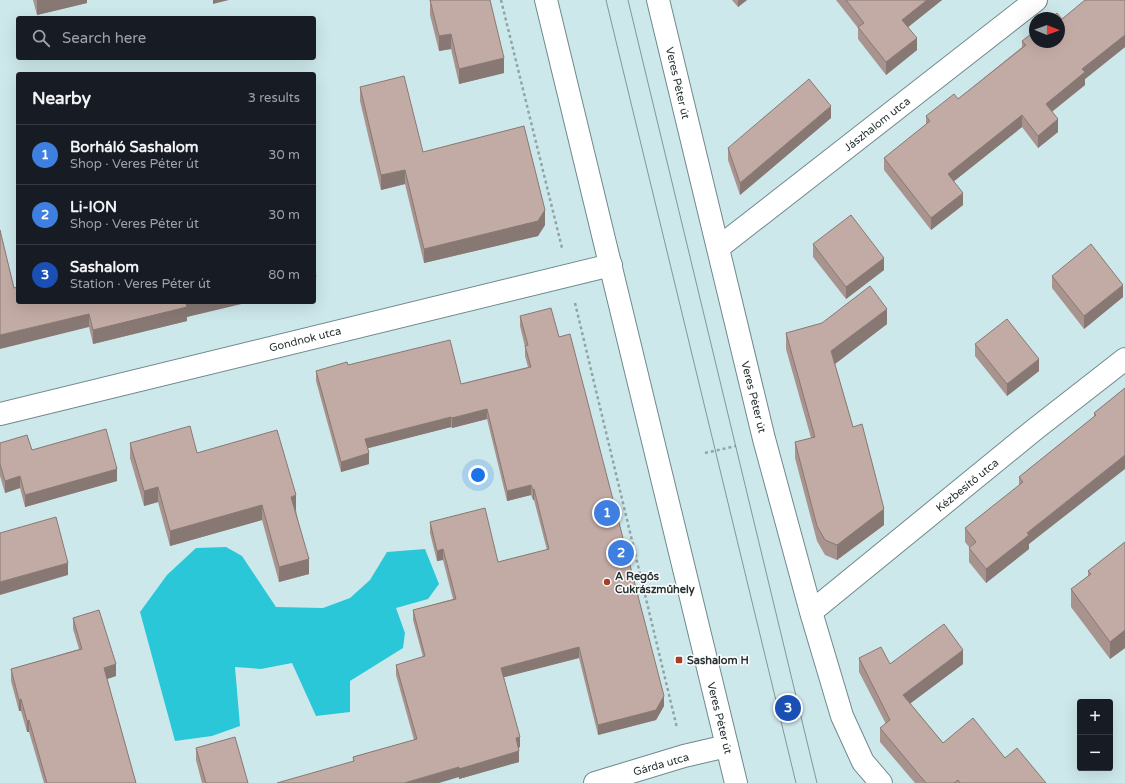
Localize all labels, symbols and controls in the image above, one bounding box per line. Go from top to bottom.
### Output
north arrow [1029,12,1065,48]
search box [16,16,316,60]
icon: search [30,27,52,49]
text: Search here [62,29,146,47]
street label: Veres Péter út [663,46,692,120]
text: Nearby [32,88,91,109]
text: 3 results [248,90,300,106]
street label: Jászhalom utca [842,95,913,154]
text: Borháló Sashalom [70,138,199,156]
text: 1 [41,147,49,163]
text: 30 m [268,147,300,163]
text: Shop · Veres Péter út [70,156,199,172]
text: Li-ION [70,198,117,216]
text: 2 [41,207,49,223]
text: 30 m [268,207,300,223]
text: Shop · Veres Péter út [70,216,199,232]
text: Sashalom [70,258,139,276]
text: 3 [41,267,49,283]
text: 80 m [268,267,300,283]
text: Station · Veres Péter út [70,276,211,292]
street label: Gondnok utca [268,324,342,355]
street label: Veres Péter út [738,360,769,434]
street label: Kézbesítő utca [933,456,1001,515]
your location [468,465,488,485]
pin: 1 [594,498,620,528]
pin: 2 [608,538,634,568]
place label: A Regős Cukrászműhely [615,570,695,597]
marker: A Regős Cukrászműhely [602,577,612,587]
place label: Sashalom H [687,654,749,667]
marker: Sashalom H [674,655,684,665]
street label: Veres Péter út [704,681,735,755]
pin: 3 [775,693,801,723]
map controls [1077,699,1113,771]
button: + [1077,699,1113,735]
button: − [1077,735,1113,771]
street label: Gárda utca [632,750,691,779]

